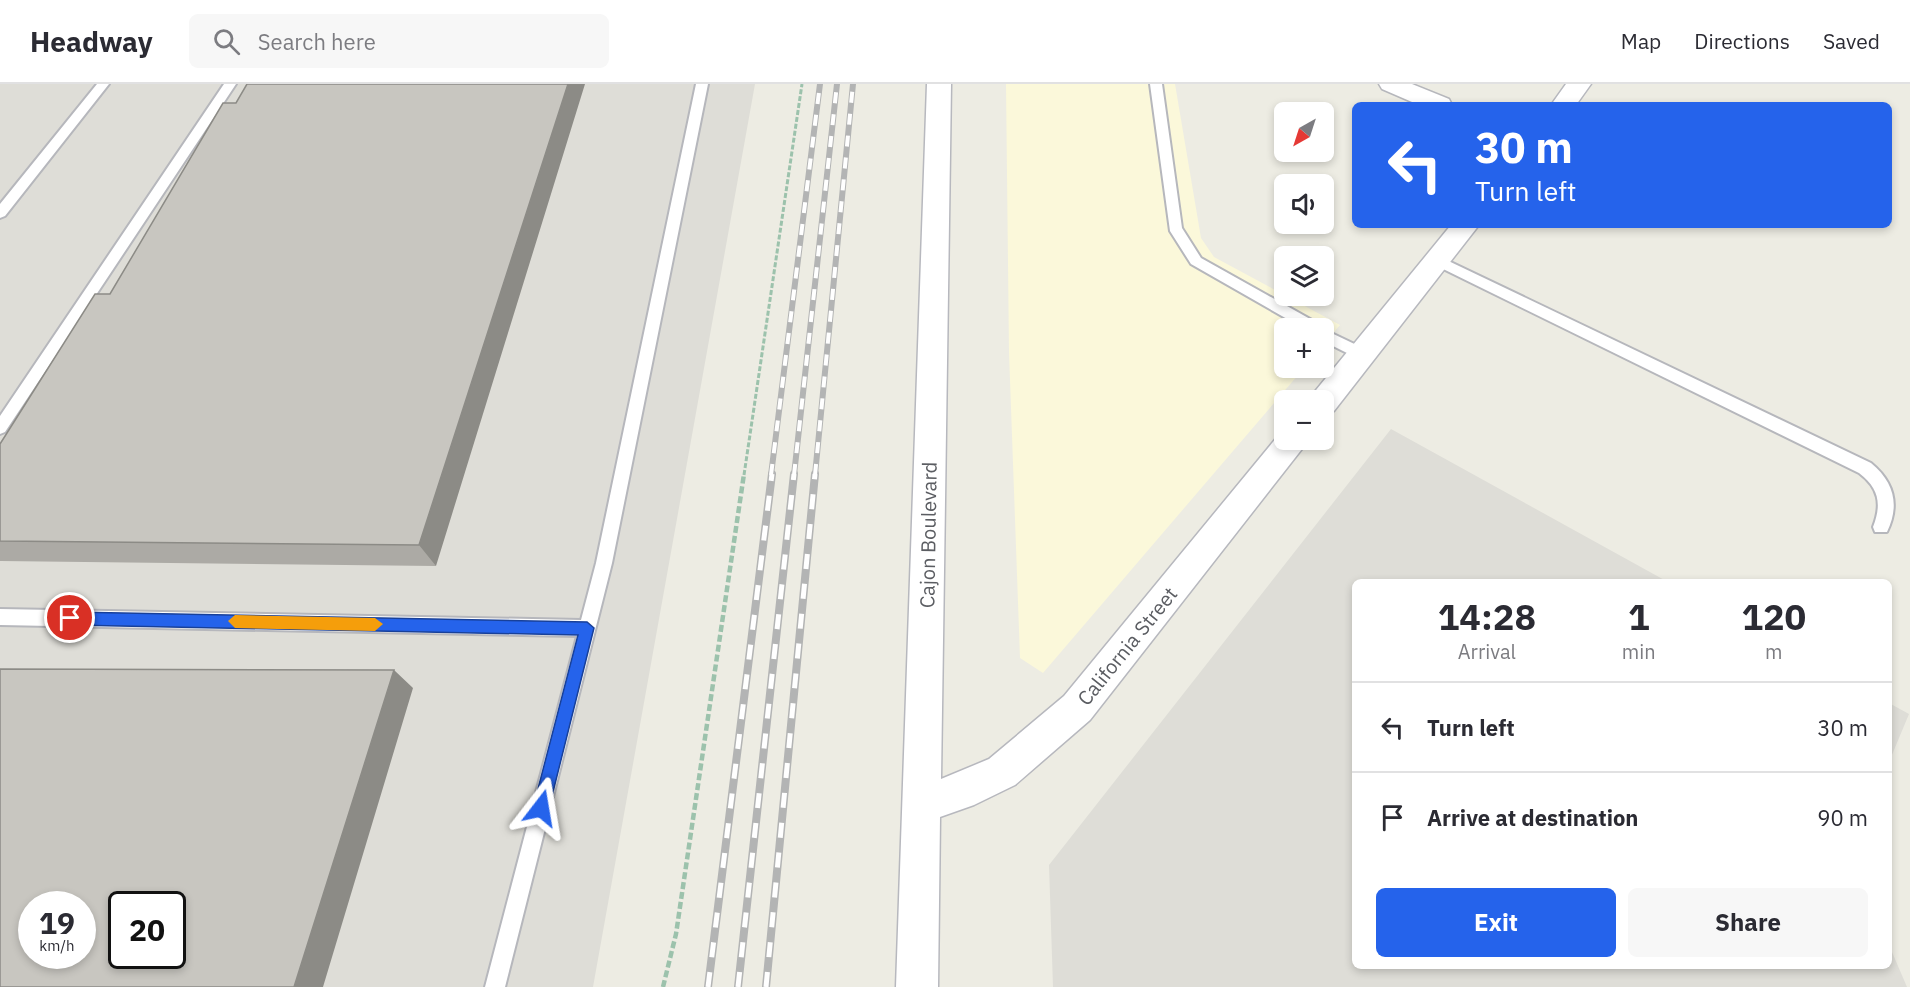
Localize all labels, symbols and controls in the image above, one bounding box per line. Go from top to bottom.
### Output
search box [189,14,609,68]
text: Headway [30,23,153,60]
icon: search [210,25,243,58]
text: Search here [258,27,376,56]
text: Map [1621,27,1661,55]
text: Directions [1694,27,1790,55]
text: Saved [1823,27,1880,55]
north arrow [1274,102,1334,162]
map controls [1274,102,1334,450]
text: 30 m [1475,120,1573,175]
icon: left [1376,126,1454,204]
text: Turn left [1475,173,1576,208]
button: sound [1274,174,1334,234]
button: layers [1274,246,1334,306]
button: + [1274,318,1334,378]
button: − [1274,390,1334,450]
street label: Cajon Boulevard [913,462,943,608]
street label: California Street [1071,581,1183,711]
pin [44,592,95,643]
text: 14:28 [1438,593,1536,640]
text: 1 [1628,593,1650,640]
text: 120 [1741,593,1806,640]
icon: arrive [53,601,86,634]
text: Arrival [1458,638,1516,665]
text: min [1622,638,1656,665]
text: m [1765,638,1783,665]
icon: left [1376,711,1409,744]
text: Turn left [1427,713,1515,742]
text: 30 m [1817,713,1868,742]
position arrow [509,776,573,840]
icon: arrive [1376,801,1409,834]
text: Arrive at destination [1427,803,1638,832]
text: 90 m [1817,803,1868,832]
button: Exit [1376,888,1616,957]
button: Share [1628,888,1868,957]
speed limit sign: 20 [108,891,186,969]
text: 19 [39,903,75,942]
text: km/h [39,936,75,955]

